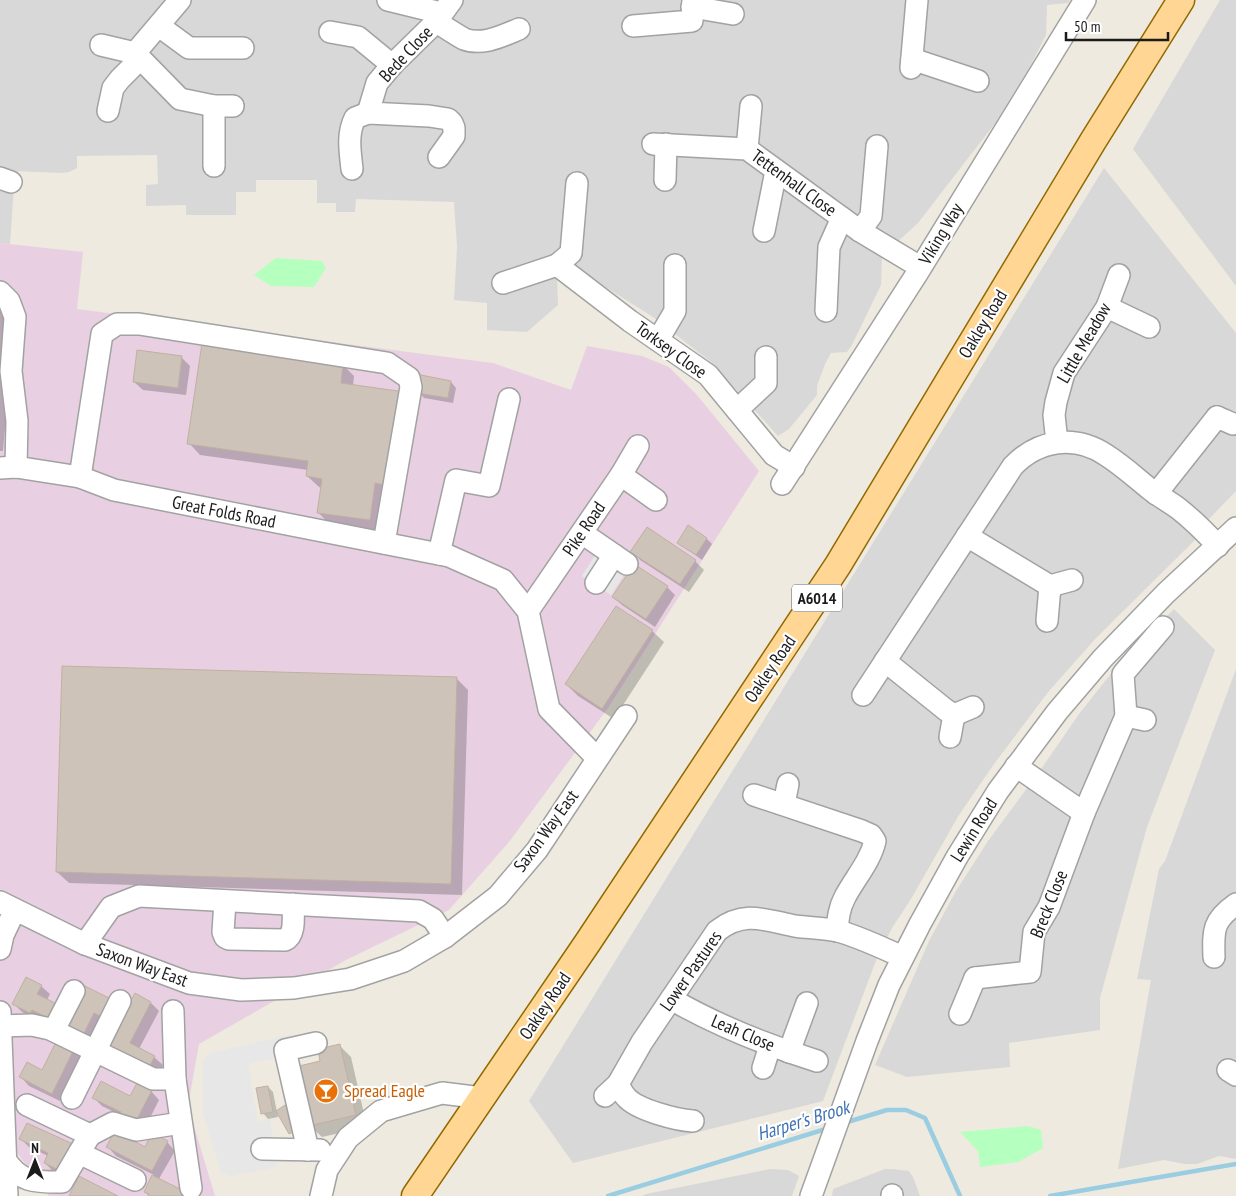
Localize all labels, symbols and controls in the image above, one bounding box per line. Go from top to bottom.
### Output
scale bar [1066,10,1168,42]
text: 50 m [1074,17,1100,36]
street label: Bede Close [374,21,437,87]
street label: Tettenhall Close [747,144,841,221]
street label: Viking Way [913,199,968,270]
street label: Oakley Road [953,285,1012,362]
street label: Little Meadow [1051,298,1116,387]
street label: Torksey Close [631,316,712,383]
street label: Great Folds Road [170,490,278,533]
street label: Pike Road [557,497,610,560]
road number: A6014 [792,584,842,612]
street label: Oakley Road [739,631,800,707]
street label: Saxon Way East [508,785,583,876]
street label: Lewin Road [945,794,1002,866]
street label: Breck Close [1025,866,1073,941]
street label: Lower Pastures [654,926,727,1015]
street label: Saxon Way East [93,937,191,992]
street label: Oakley Road [514,968,575,1044]
street label: Leah Close [708,1009,778,1056]
bar icon: Spread Eagle [313,1078,339,1104]
place label: Spread Eagle [344,1079,425,1102]
water label: Harper's Brook [754,1094,855,1145]
north arrow [10,1136,60,1186]
text: N [31,1139,39,1157]

